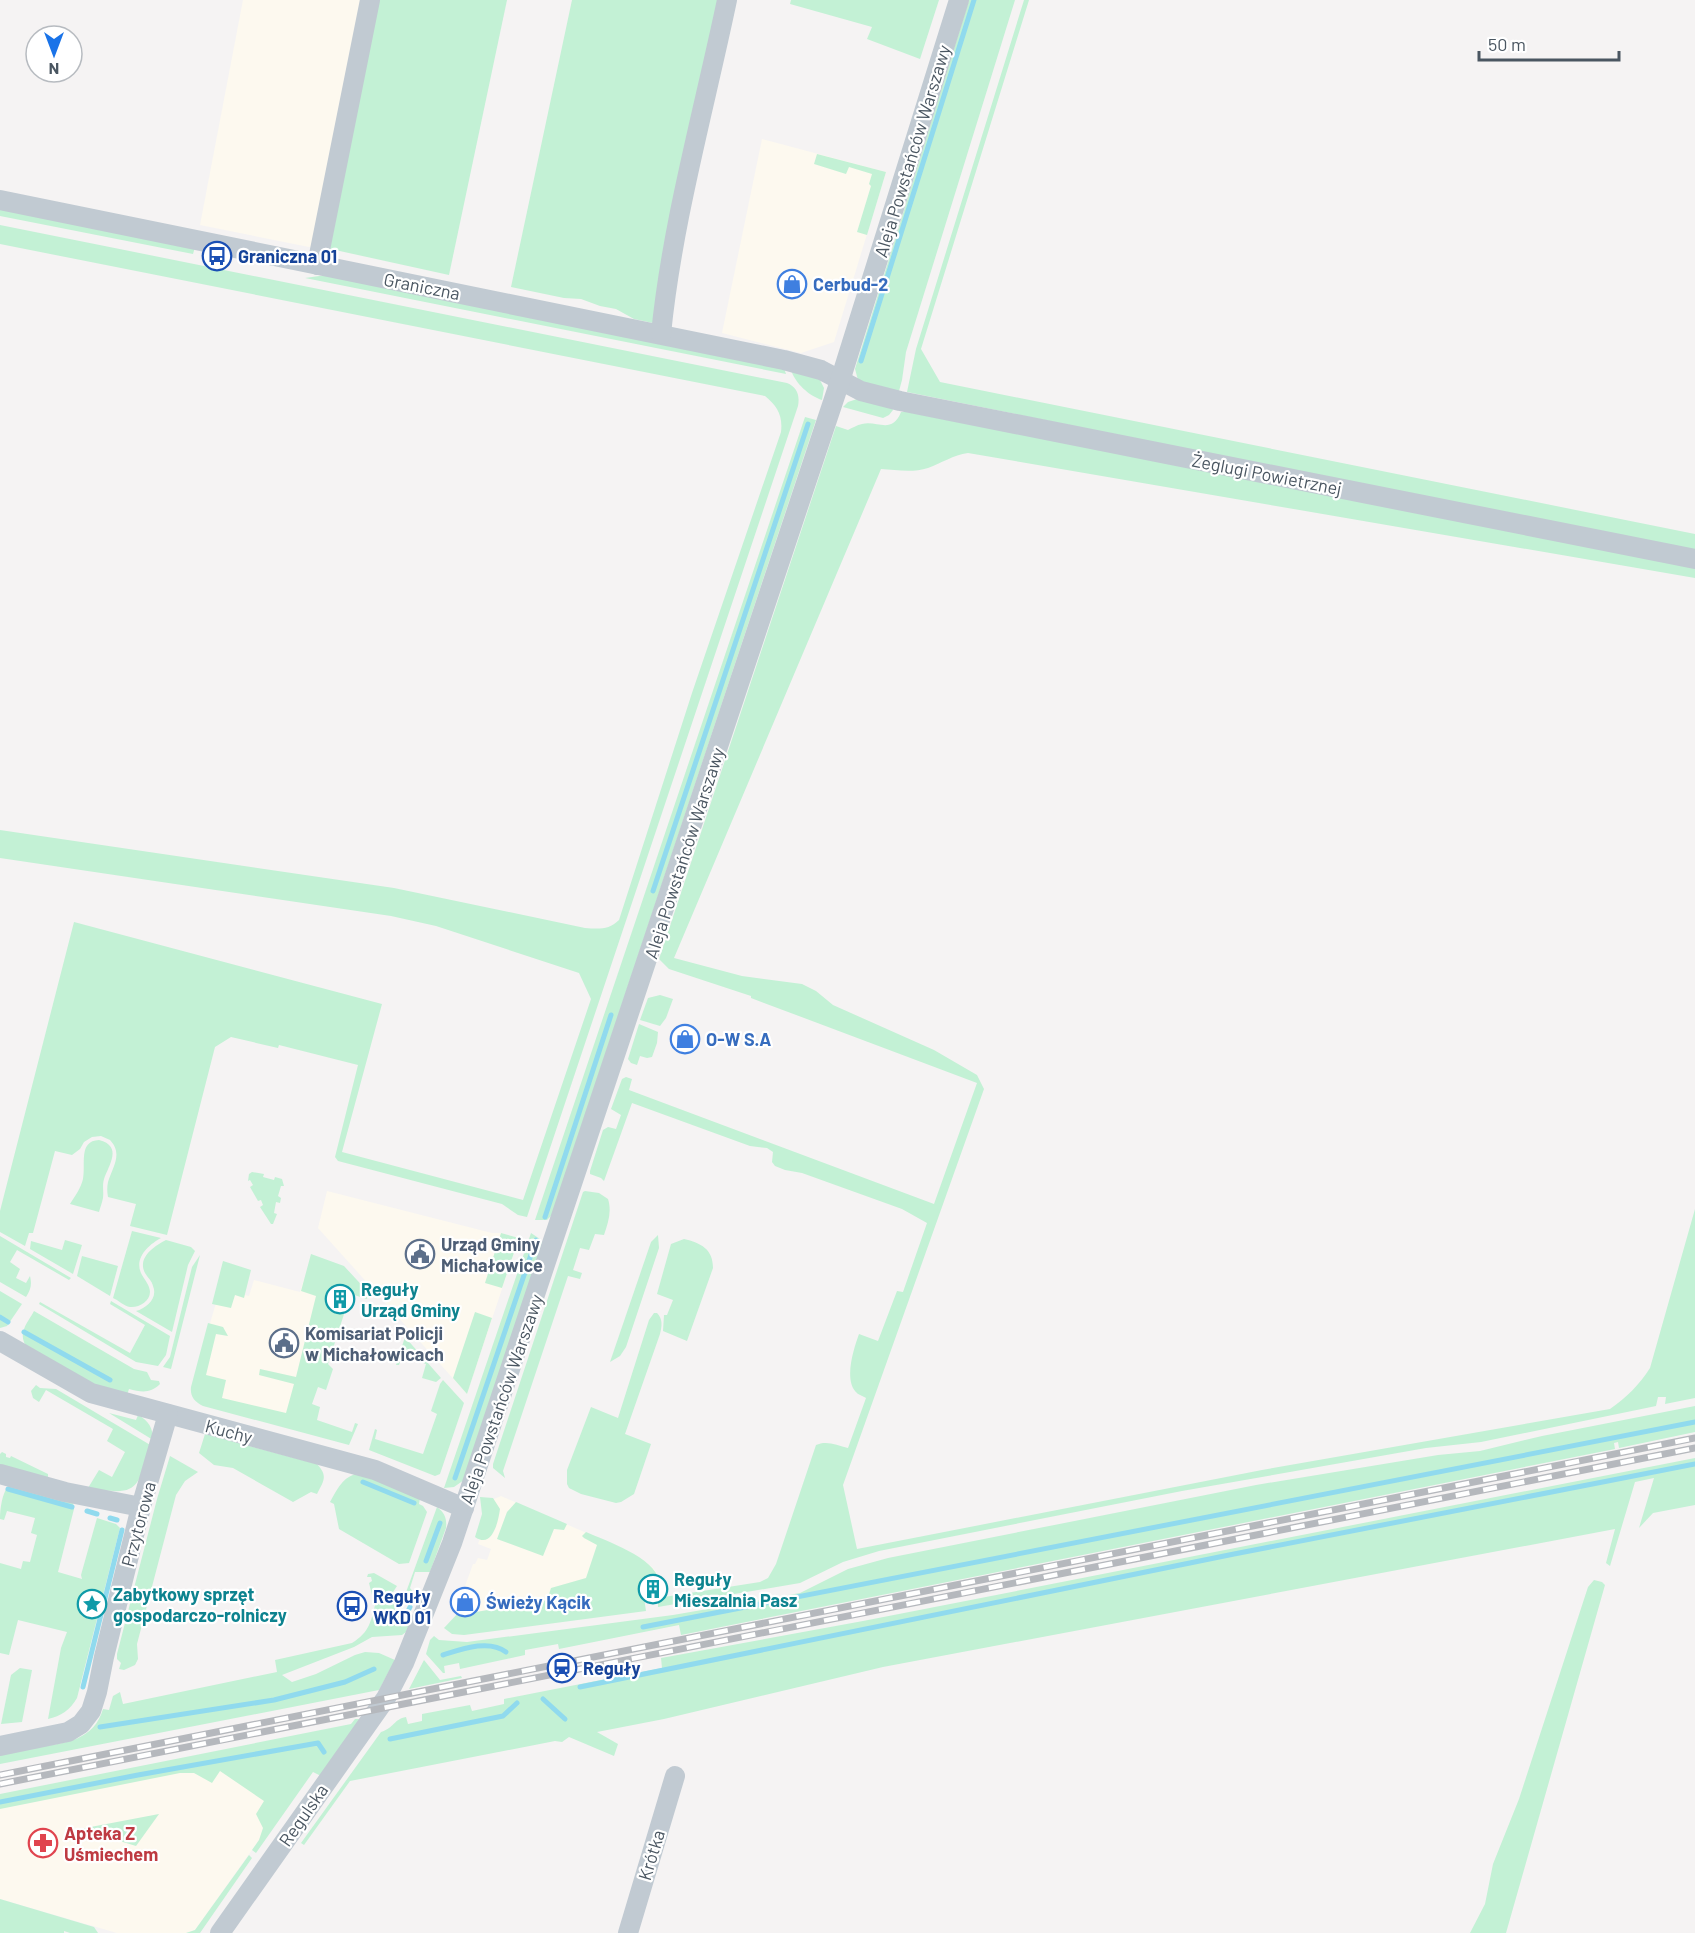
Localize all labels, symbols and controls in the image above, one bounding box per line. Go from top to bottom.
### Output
north arrow [24,24,84,84]
scale bar [1479,24,1618,62]
text: 50 m [1488,33,1526,55]
street label: Aleja Powstańców Warszawy [869,42,955,260]
text: N [49,60,59,79]
bus stop icon: Graniczna 01 [201,240,233,272]
place label: Graniczna 01 [238,245,337,267]
street label: Graniczna [382,268,462,304]
shop icon: Cerbud-2 [776,268,808,300]
place label: Cerbud-2 [813,273,888,295]
street label: Żeglugi Powietrznej [1190,449,1344,499]
street label: Aleja Powstańców Warszawy [639,745,729,961]
shop icon: O-W S.A [669,1023,701,1055]
place label: O-W S.A [706,1028,771,1050]
place label: Urząd Gminy Michałowice [441,1233,543,1276]
public building icon: Urząd Gminy Michałowice [404,1238,436,1270]
place label: Reguły Urząd Gminy [361,1278,460,1321]
building icon: Reguły Urząd Gminy [324,1283,356,1315]
street label: Aleja Powstańców Warszawy [455,1291,547,1507]
place label: Komisariat Policji w Michałowicach [305,1322,444,1365]
public building icon: Komisariat Policji w Michałowicach [268,1327,300,1359]
street label: Kuchy [203,1414,255,1448]
street label: Przytorowa [116,1479,160,1569]
place label: Reguły Mieszalnia Pasz [674,1568,797,1611]
building icon: Reguły Mieszalnia Pasz [637,1573,669,1605]
place label: Zabytkowy sprzęt gospodarczo-rolniczy [113,1583,287,1626]
place label: Reguły WKD 01 [373,1585,431,1628]
shop icon: Świeży Kącik [449,1586,481,1618]
place icon: Zabytkowy sprzęt gospodarczo-rolniczy [76,1588,108,1620]
bus stop icon: Reguły WKD 01 [336,1590,368,1622]
place label: Świeży Kącik [486,1591,591,1613]
station icon: Reguły [546,1652,578,1684]
place label: Reguły [583,1657,640,1679]
street label: Regulska [274,1780,332,1850]
place label: Apteka Z Uśmiechem [64,1822,158,1865]
pharmacy icon: Apteka Z Uśmiechem [27,1827,59,1859]
street label: Krótka [633,1827,669,1883]

